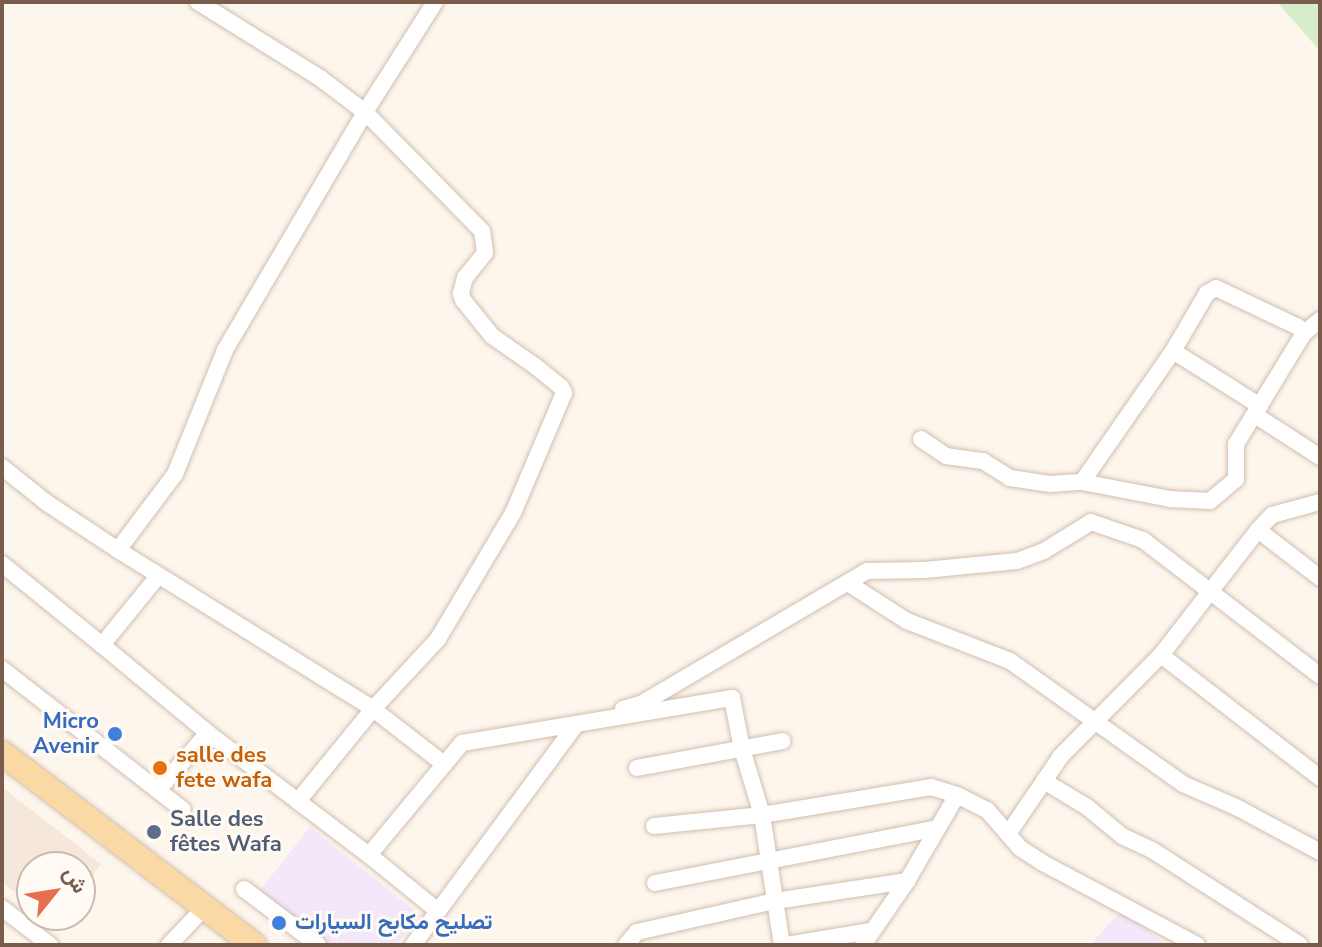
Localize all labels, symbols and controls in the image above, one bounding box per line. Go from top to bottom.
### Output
place label: Micro Avenir [33,708,99,760]
marker: Micro Avenir [106,725,124,743]
place label: salle des fete wafa [176,742,272,794]
marker: salle des fete wafa [151,759,169,777]
place label: Salle des fêtes Wafa [170,806,282,858]
marker: Salle des fêtes Wafa [145,823,163,841]
north arrow [16,851,96,931]
text: ش [55,861,95,899]
place label: تصليح مكابح السيارات [295,910,492,936]
marker: تصليح مكابح السيارات [270,914,288,932]

